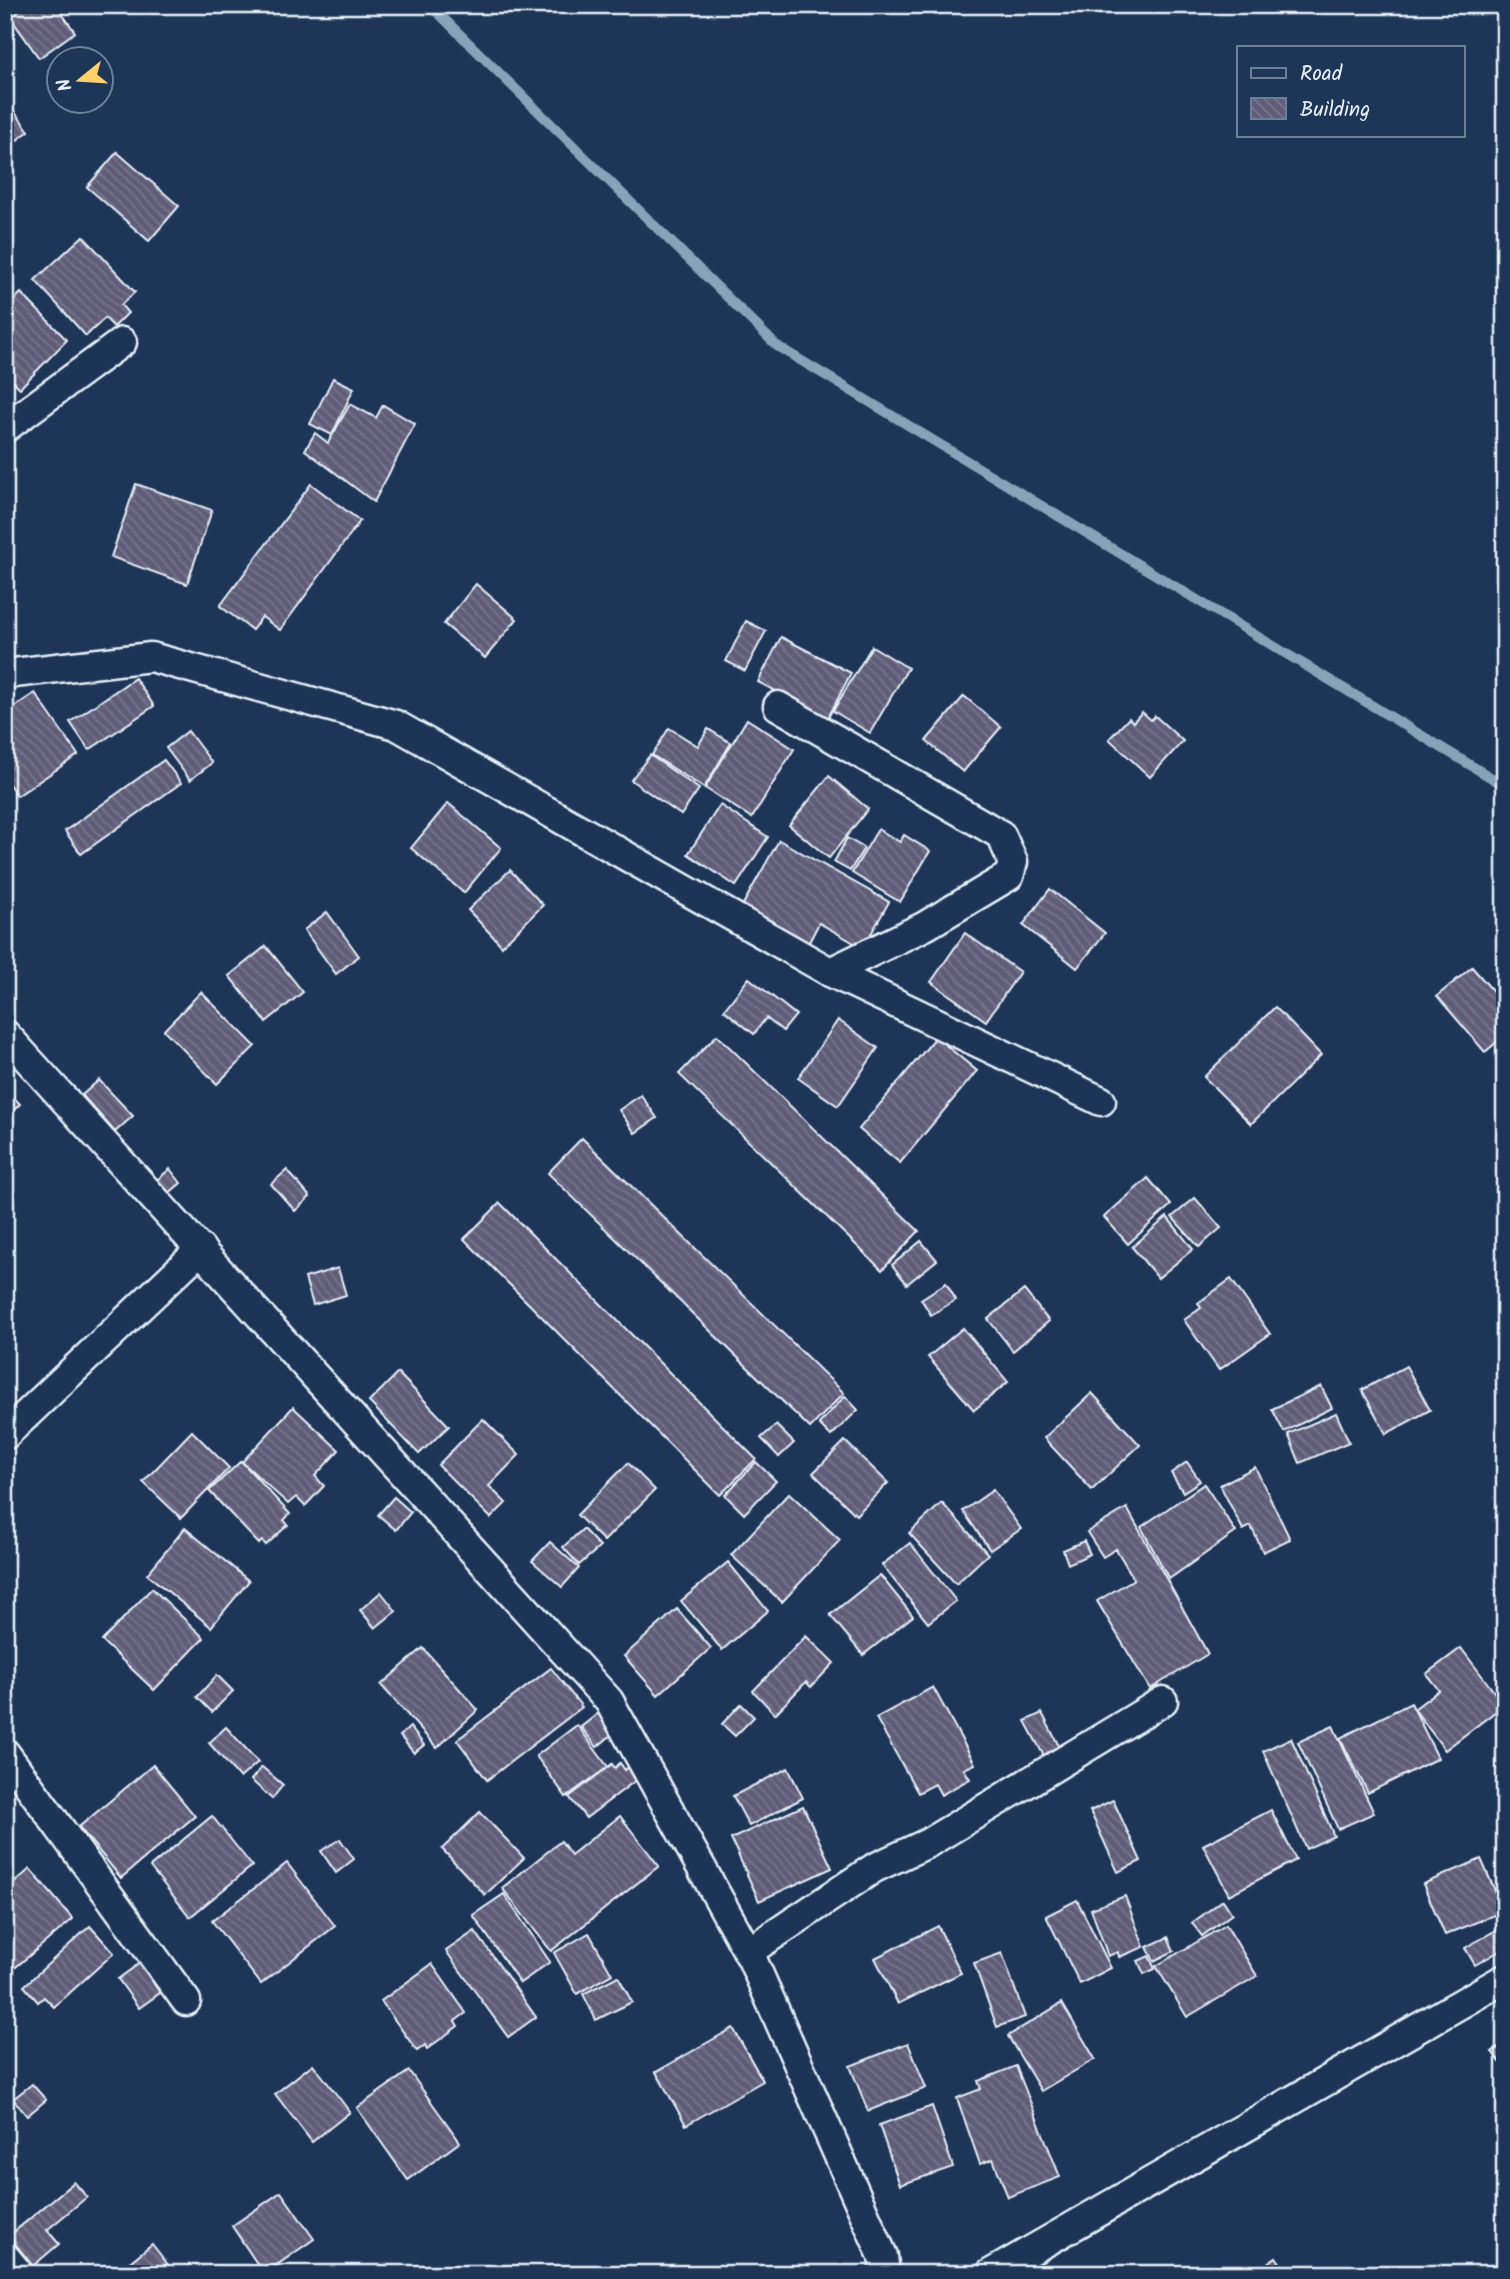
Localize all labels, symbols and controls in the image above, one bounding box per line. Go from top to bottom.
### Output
north arrow [46,46,116,116]
legend [1237,46,1464,136]
text: Road [1300,58,1343,91]
text: N [50,74,82,95]
text: Building [1300,94,1370,127]

